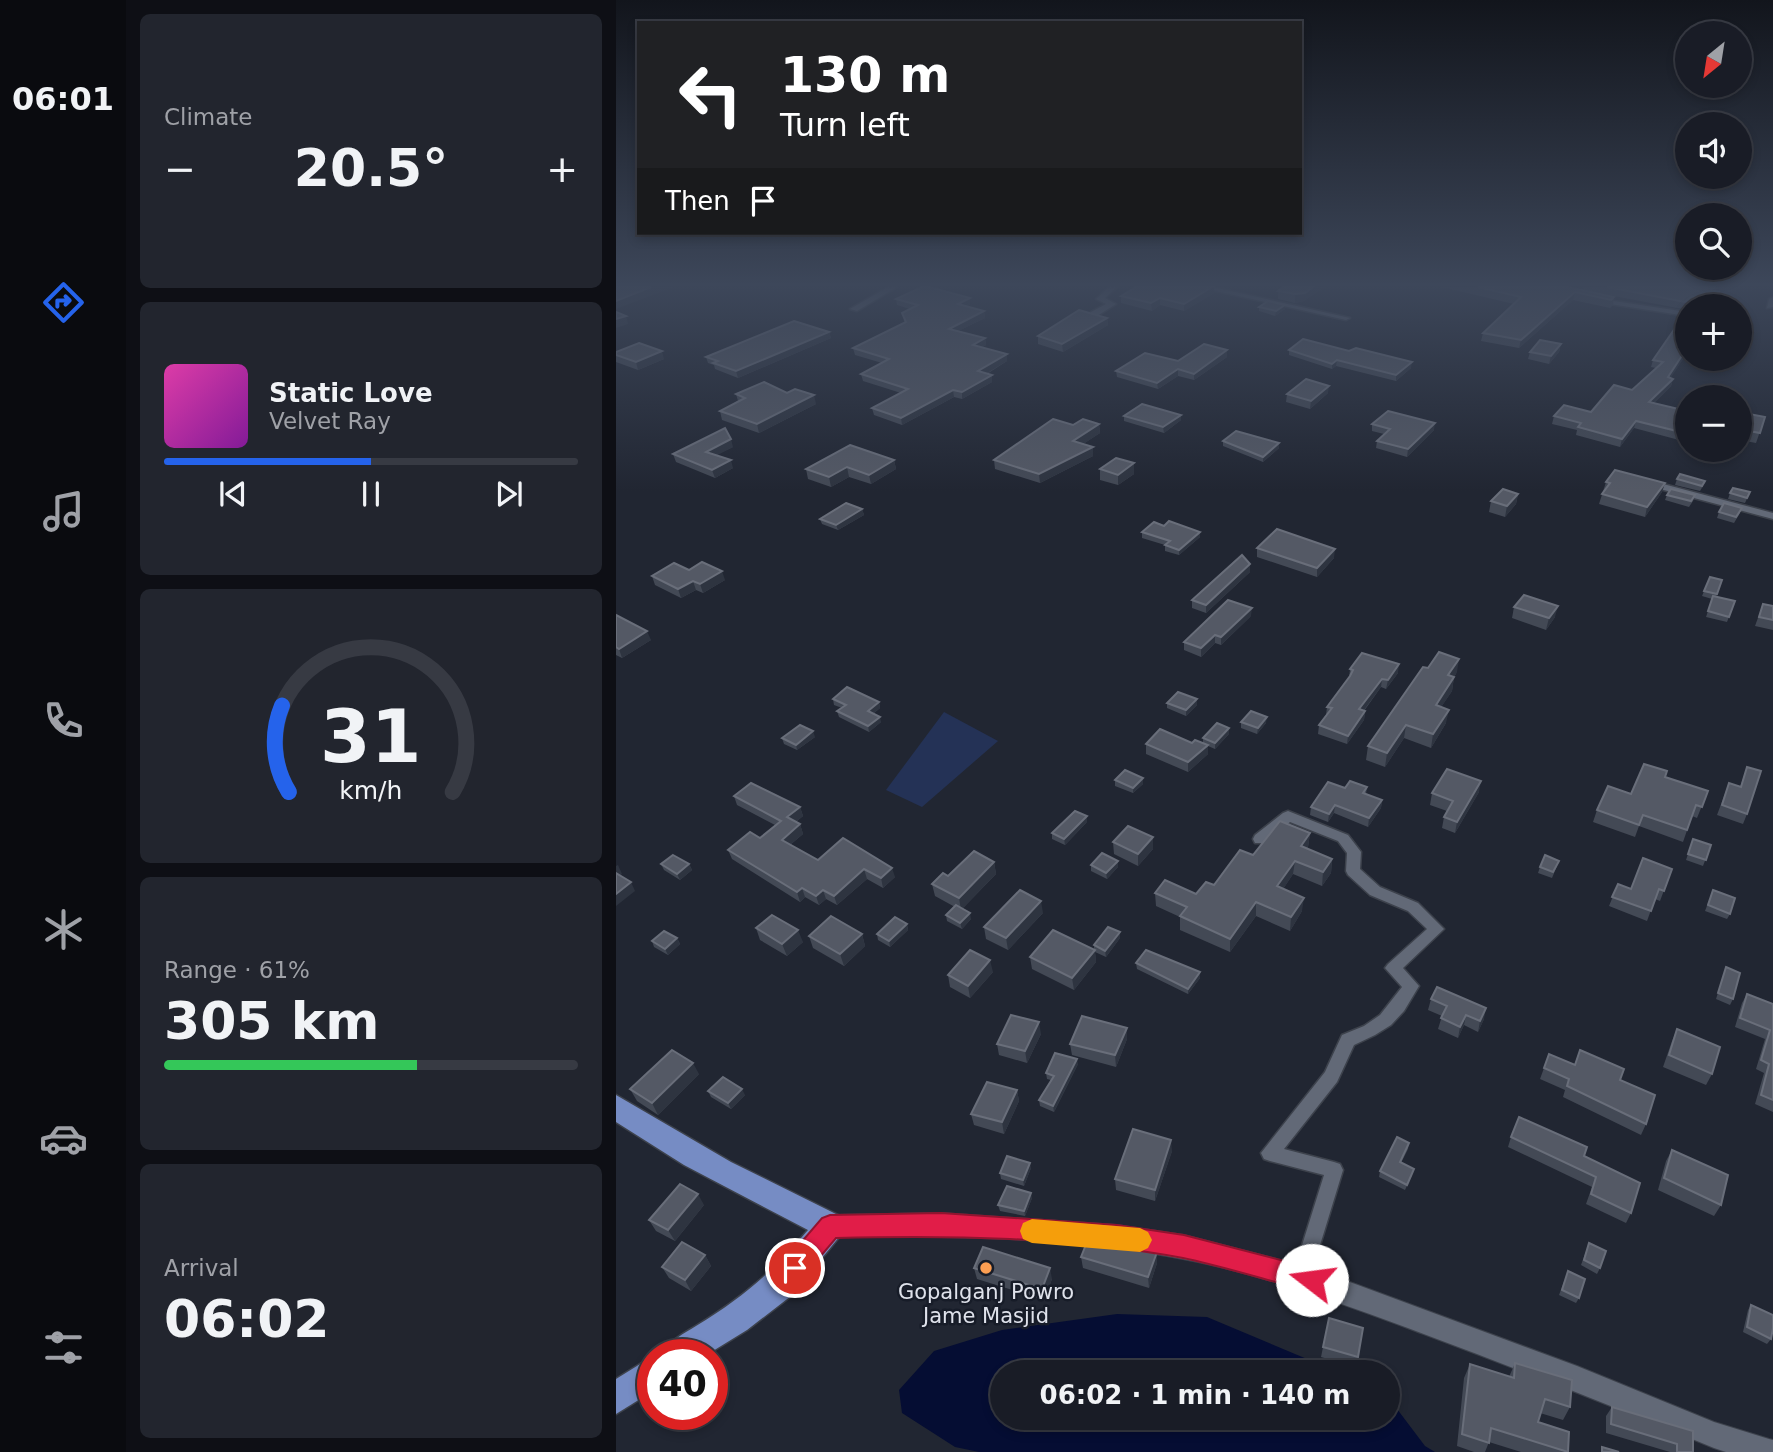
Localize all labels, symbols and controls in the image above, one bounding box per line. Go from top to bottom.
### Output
north arrow [1675,21,1752,98]
map controls [1675,21,1752,462]
text: 130 m [780,47,950,104]
icon: left [665,49,756,140]
text: 06:01 [12,80,114,118]
text: Climate [164,104,253,130]
text: Turn left [780,106,910,144]
button: sound [1675,112,1752,189]
text: 20.5° [294,138,448,198]
text: − [164,147,196,191]
text: + [546,147,578,191]
icon: arrive [744,182,782,220]
text: Then [665,186,730,216]
button: search [1675,203,1752,280]
icon: directions [39,278,88,327]
button: + [1675,294,1752,371]
text: Static Love [269,378,433,408]
button: − [1675,385,1752,462]
text: Velvet Ray [269,408,391,434]
icon: previous [214,475,252,513]
icon: pause [352,475,390,513]
icon: next [490,475,528,513]
icon: music [39,487,88,536]
text: 31 [320,694,422,779]
icon: phone [39,696,88,745]
text: km/h [339,776,403,805]
icon: climate [39,905,88,954]
text: Range · 61% [164,957,310,983]
text: 305 km [164,991,379,1051]
icon: car [39,1114,88,1163]
pin [765,1238,825,1298]
position arrow [1275,1243,1349,1317]
icon: arrive [776,1249,814,1287]
text: Arrival [164,1255,239,1281]
marker: Gopalganj Powro Jame Masjid [978,1260,994,1276]
place label: Gopalganj Powro Jame Masjid [898,1280,1074,1328]
text: 06:02 [164,1289,330,1349]
icon: filters [39,1323,88,1372]
speed limit sign: 40 [637,1339,728,1430]
text: 06:02 · 1 min · 140 m [1040,1380,1350,1410]

